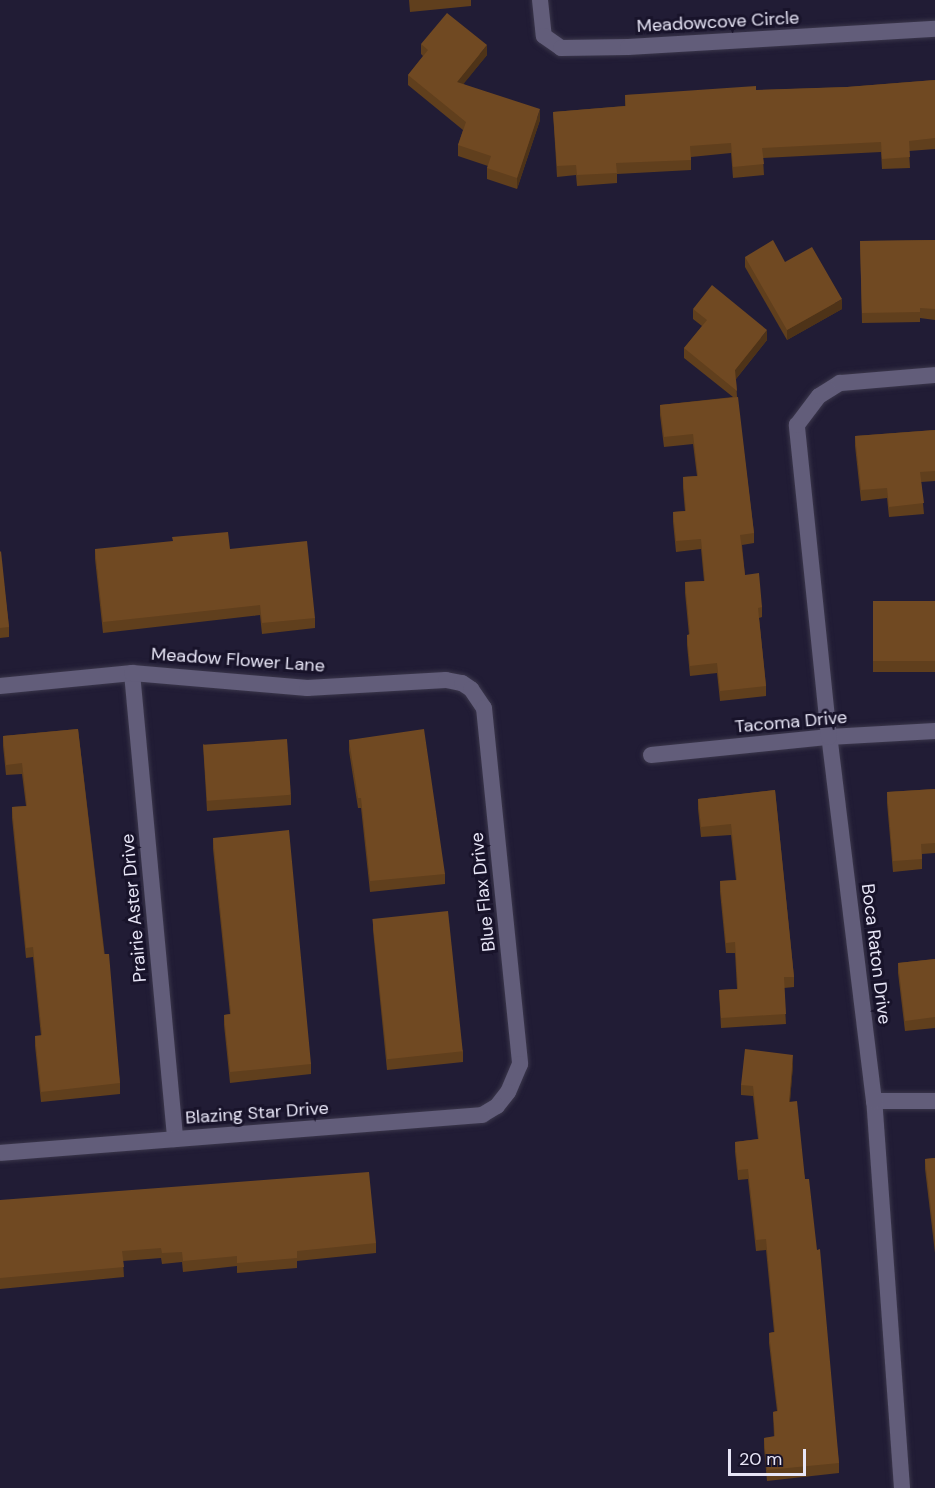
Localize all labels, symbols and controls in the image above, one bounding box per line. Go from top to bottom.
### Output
street label: Meadowcove Circle [636,7,800,37]
street label: Meadow Flower Lane [150,643,326,677]
street label: Tacoma Drive [734,706,848,738]
street label: Blue Flax Drive [466,831,500,953]
street label: Prairie Aster Drive [117,833,151,983]
street label: Boca Raton Drive [857,882,895,1026]
street label: Blazing Star Drive [185,1097,329,1129]
scale bar [731,1437,809,1475]
text: 20 m [739,1447,782,1471]

